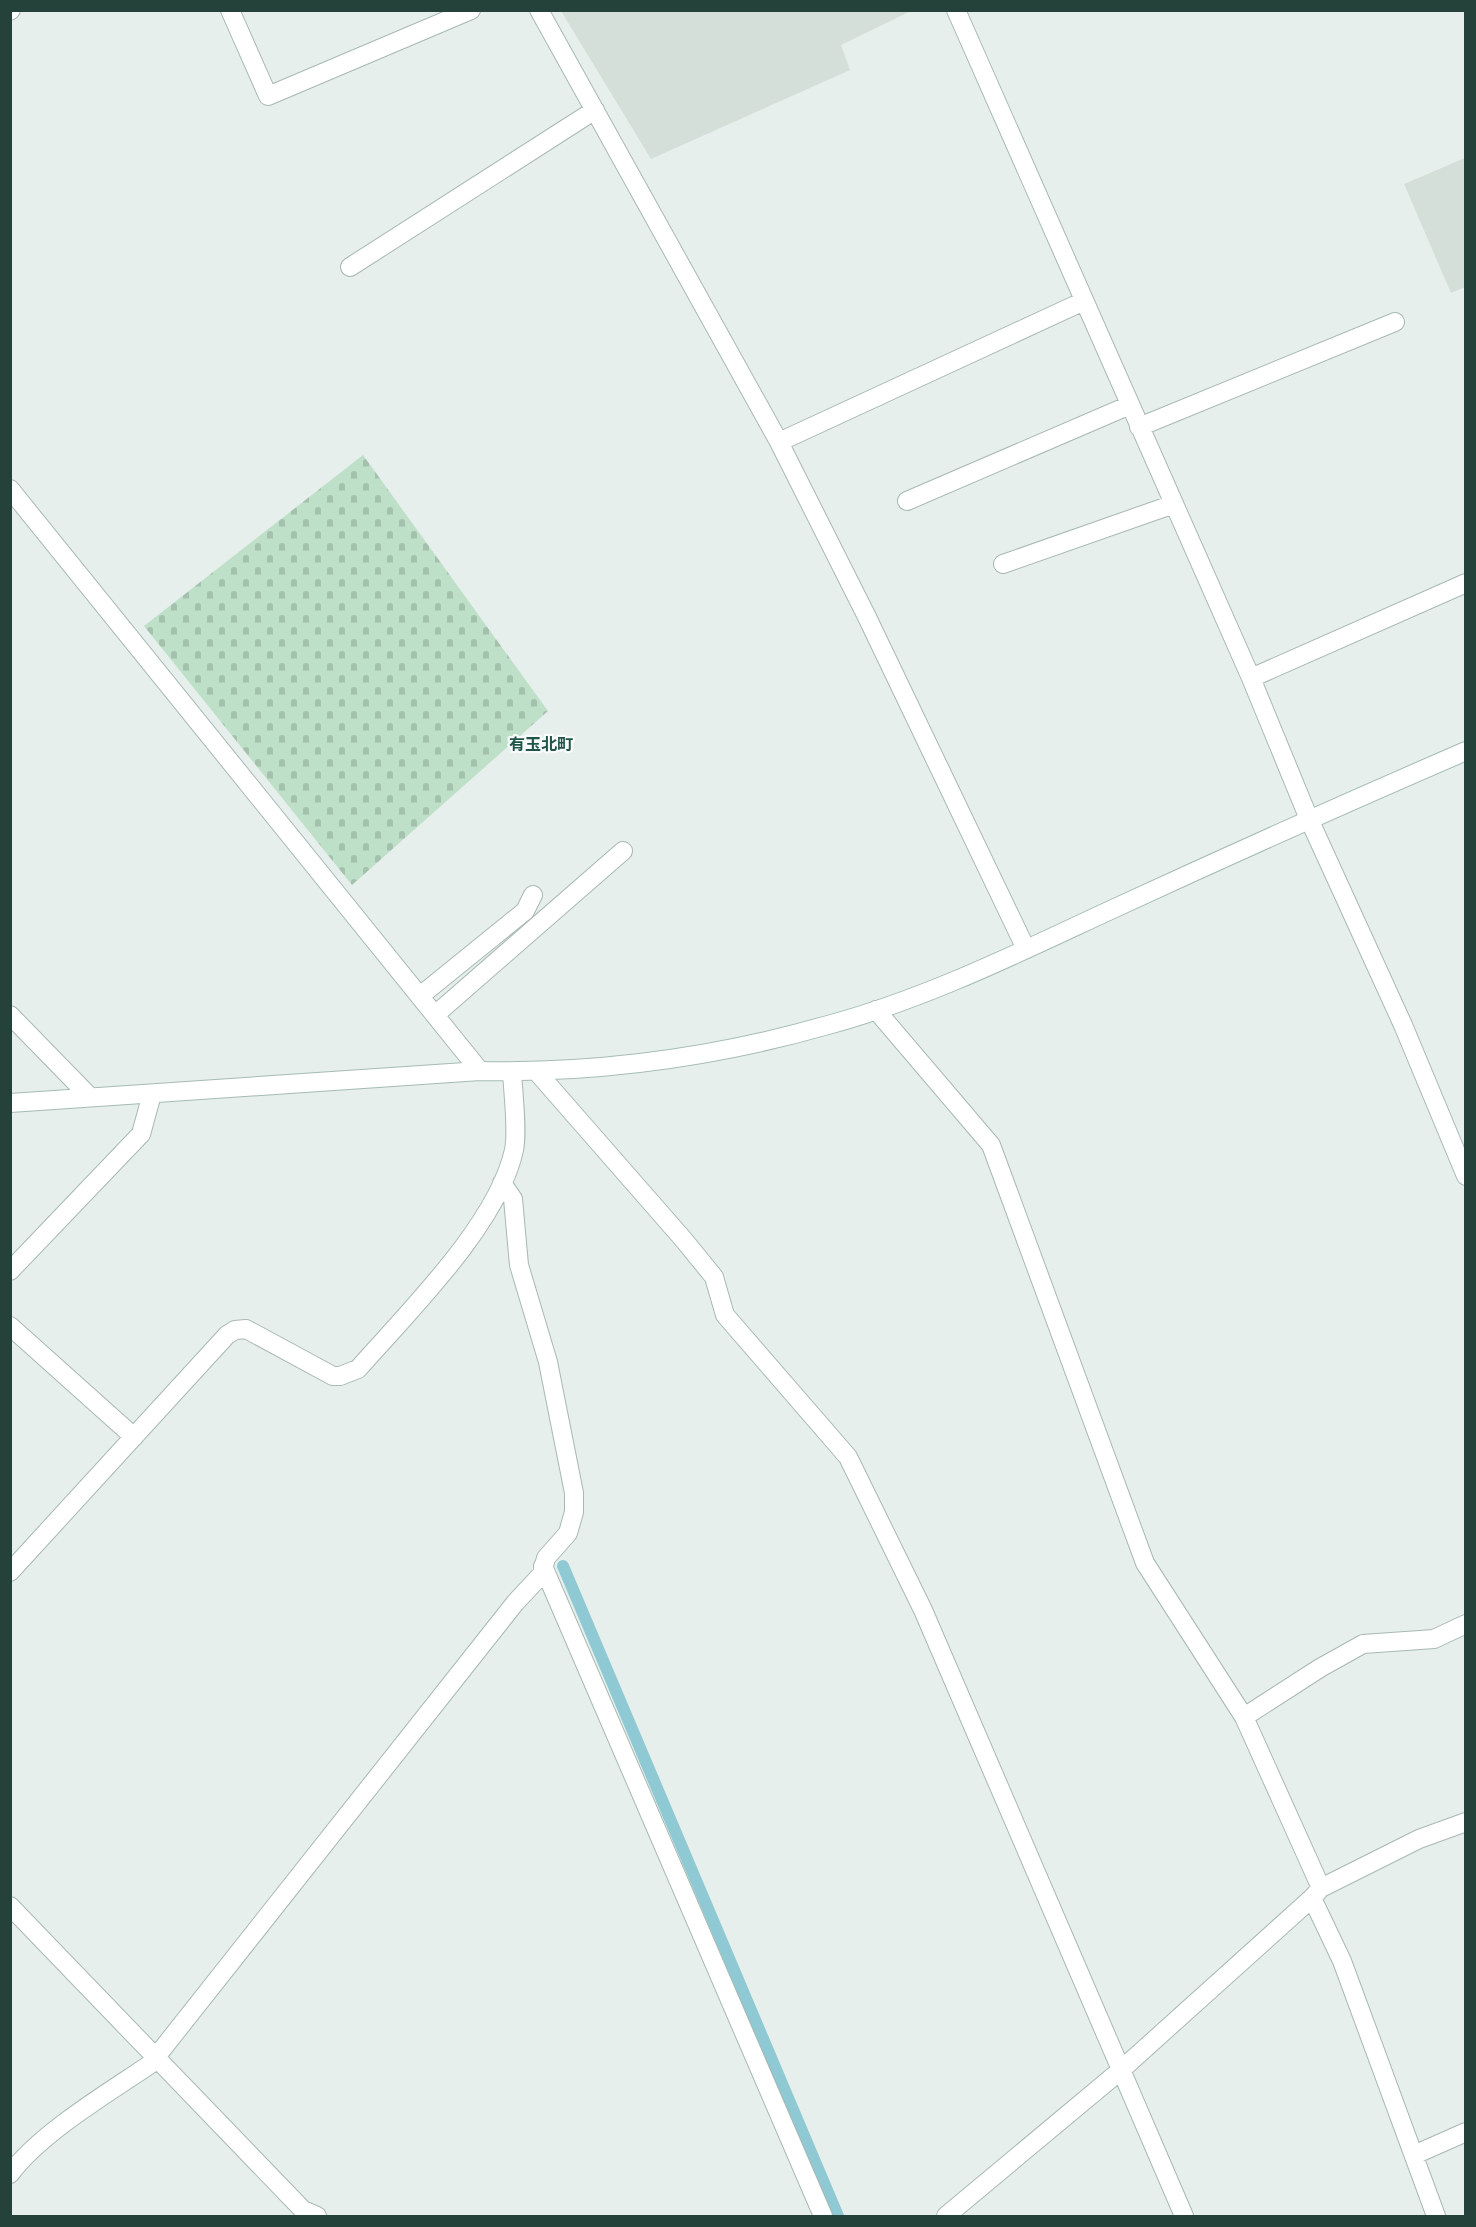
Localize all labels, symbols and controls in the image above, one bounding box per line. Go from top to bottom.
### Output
district label: 有玉北町 [509,734,573,756]

